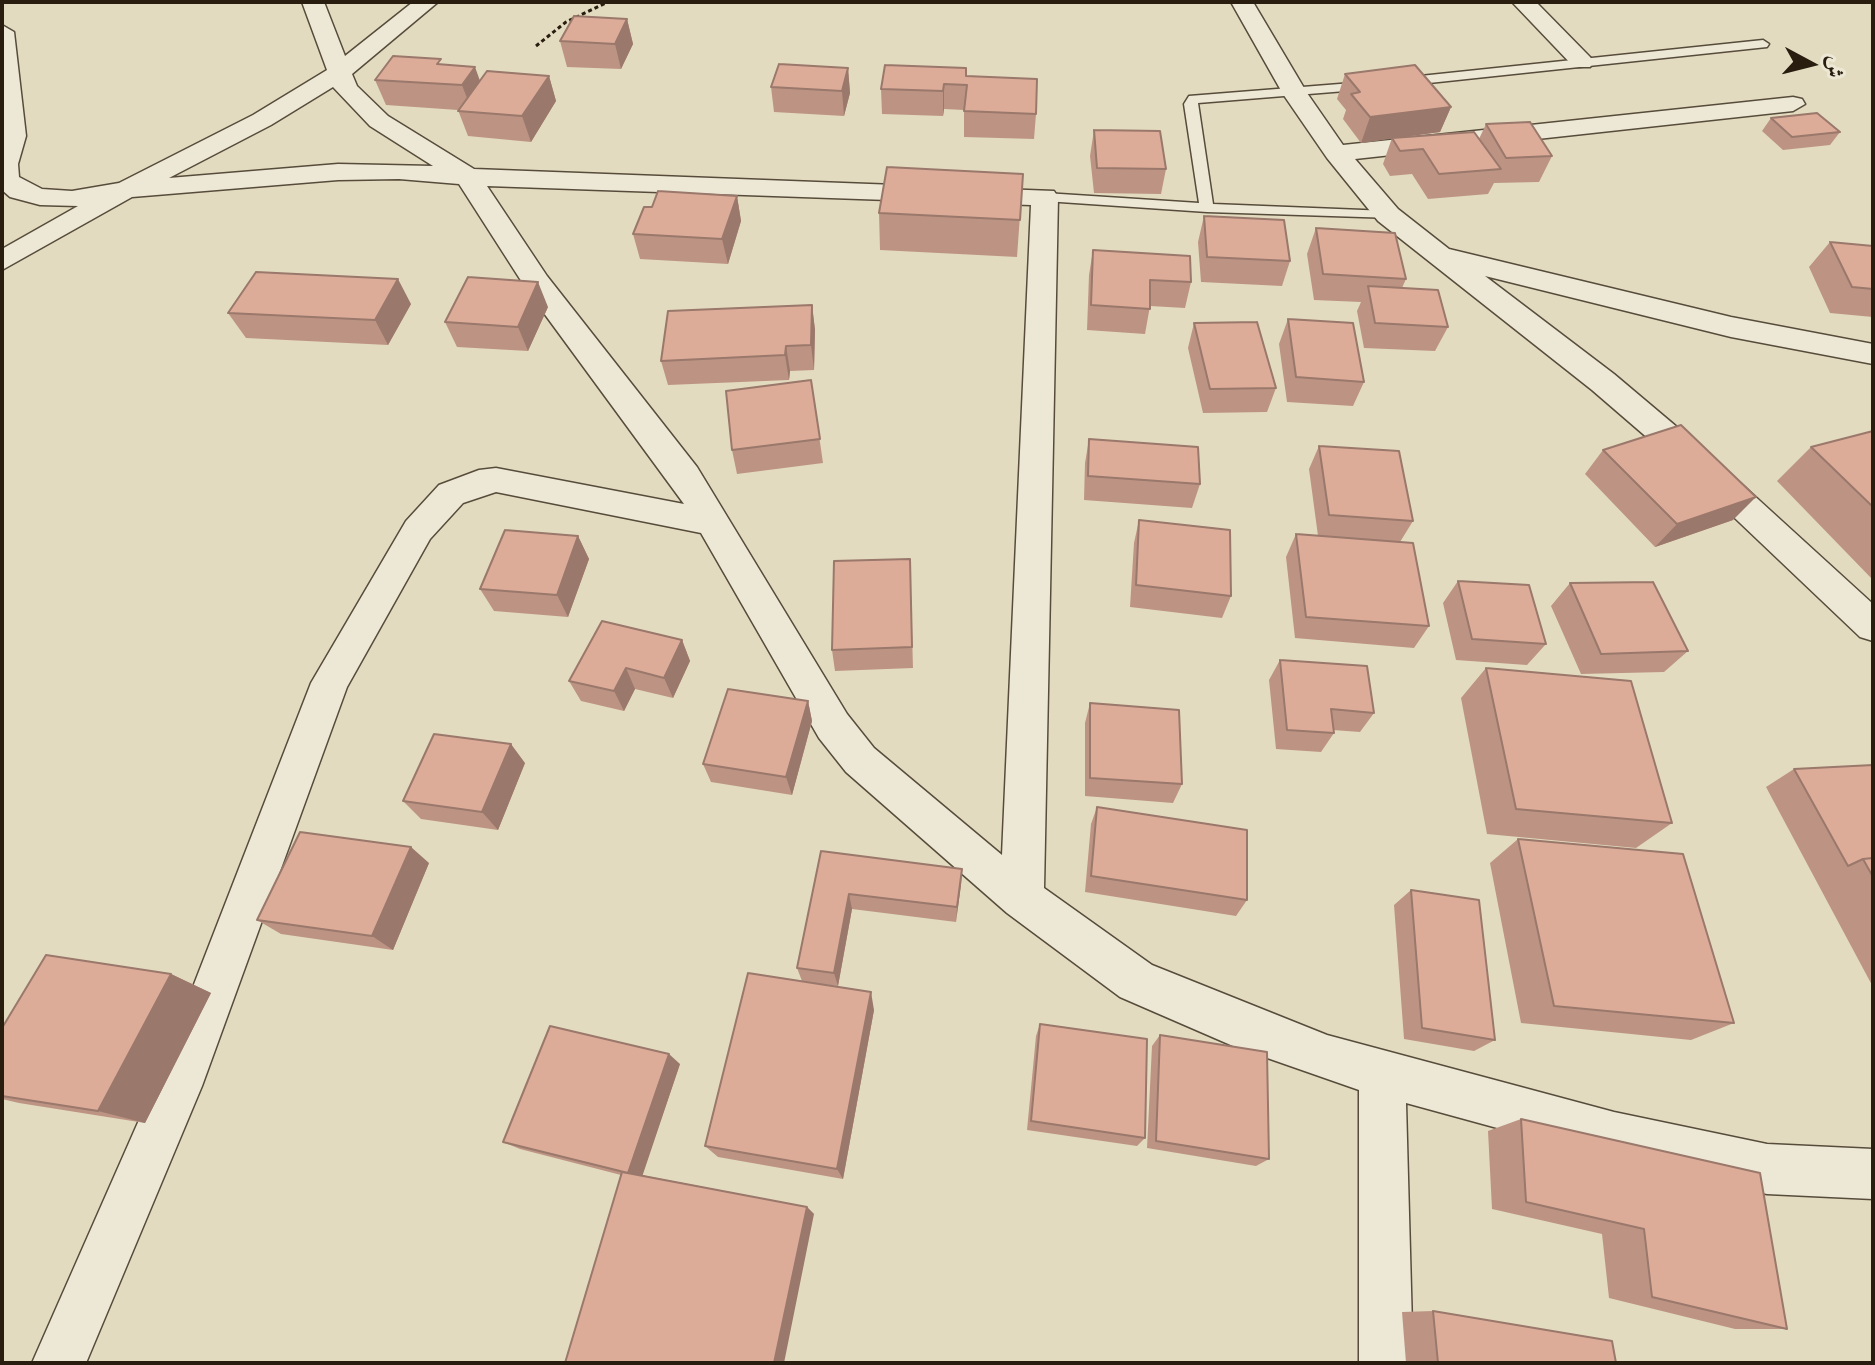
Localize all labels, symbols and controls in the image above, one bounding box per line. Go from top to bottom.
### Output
north arrow [1771,24,1851,104]
text: ش [1820,54,1851,80]

